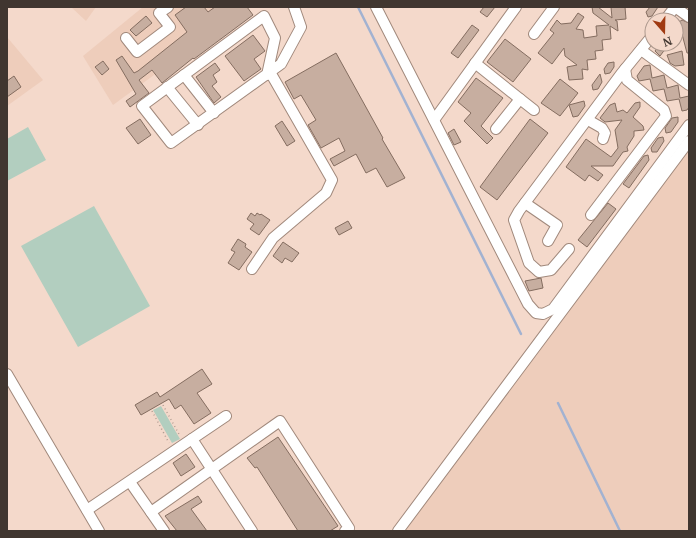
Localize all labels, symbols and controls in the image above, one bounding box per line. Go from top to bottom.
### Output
north arrow [644,12,684,52]
text: N [661,33,674,50]

